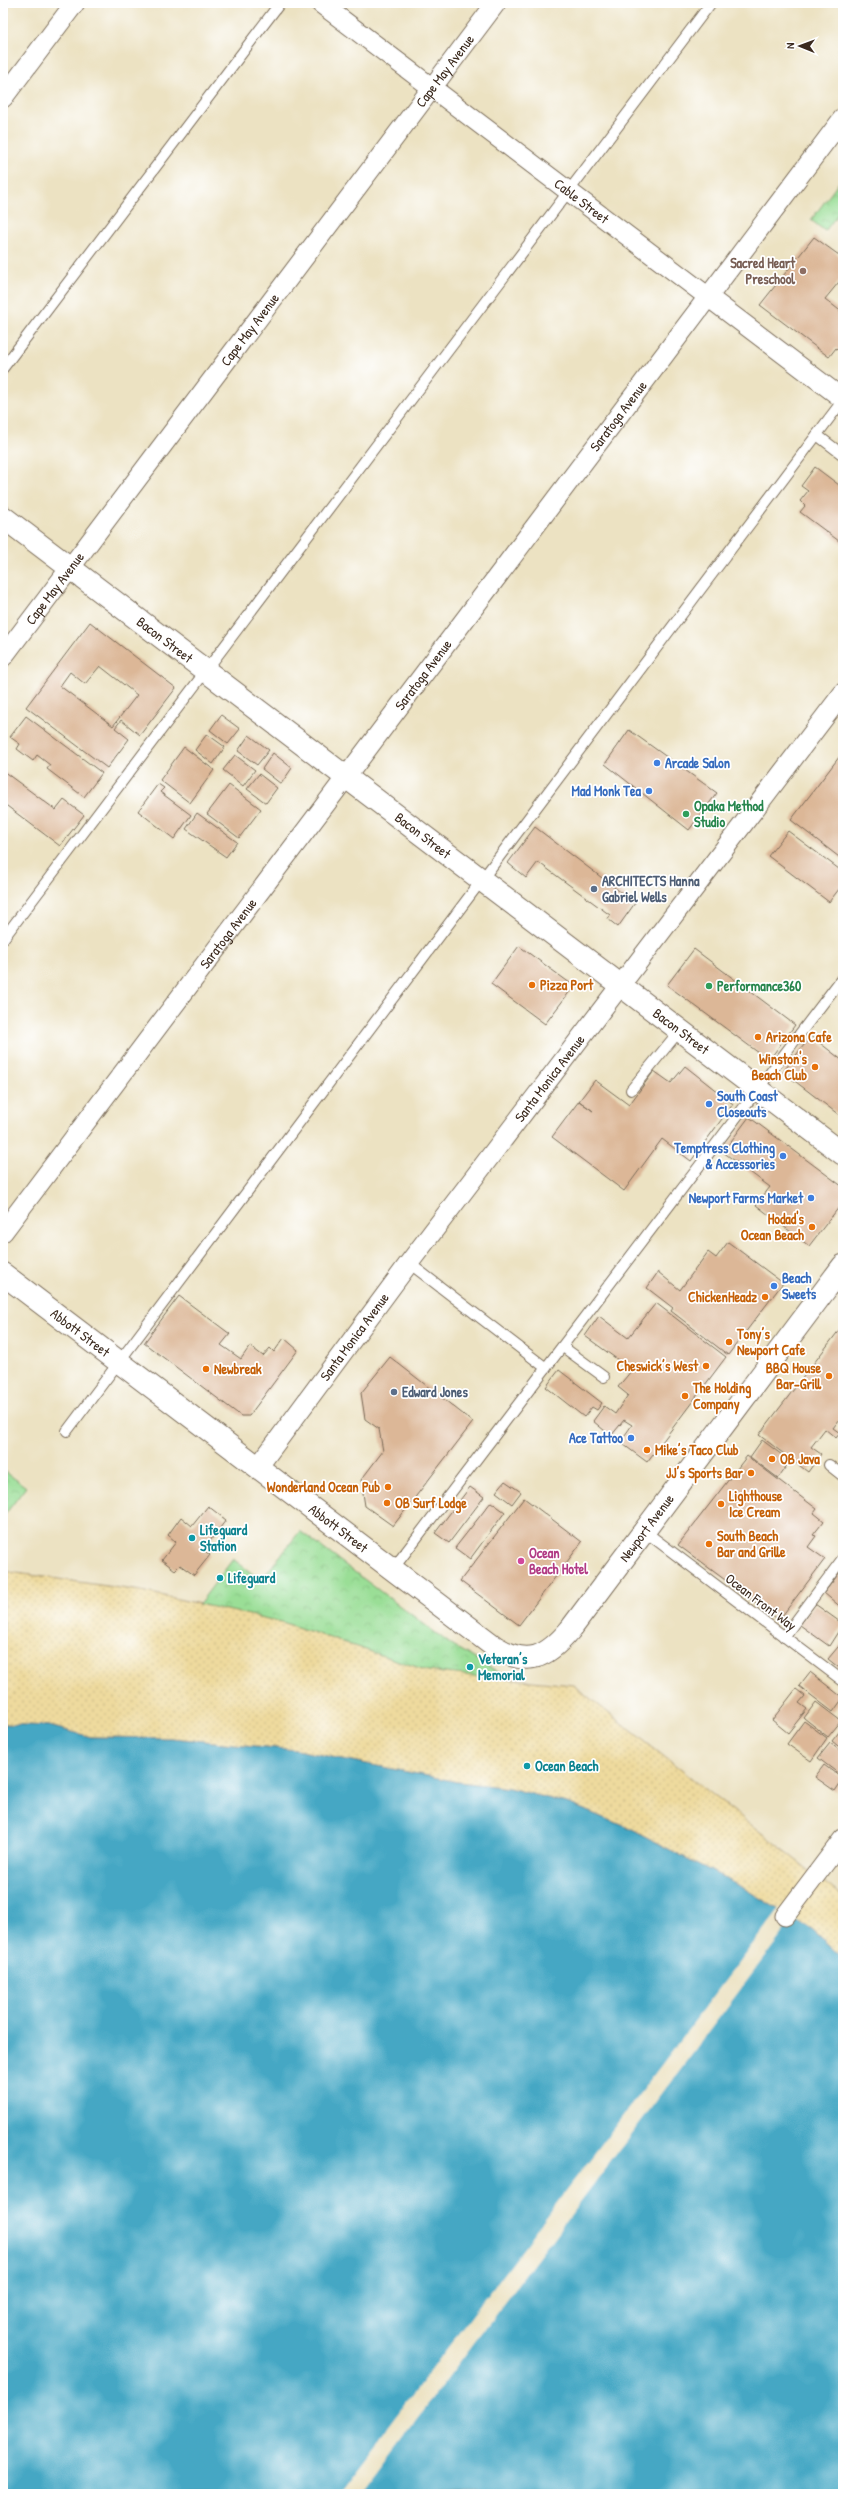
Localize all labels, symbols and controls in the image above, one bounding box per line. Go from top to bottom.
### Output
north arrow [780,26,820,66]
street label: Cape May Avenue [411,30,478,111]
text: N [783,43,797,49]
street label: Cable Street [550,174,613,228]
place label: Sacred Heart Preschool [730,253,796,288]
marker: Sacred Heart Preschool [798,266,808,276]
street label: Cape May Avenue [216,289,283,370]
street label: Saratoga Avenue [585,376,651,455]
street label: Cape May Avenue [21,547,88,628]
street label: Bacon Street [133,612,197,667]
street label: Saratoga Avenue [390,635,456,714]
place label: Arcade Salon [665,753,730,772]
marker: Arcade Salon [652,758,662,768]
place label: Mad Monk Tea [572,781,641,800]
marker: Mad Monk Tea [644,786,654,796]
place label: Opaka Method Studio [694,796,764,831]
street label: Bacon Street [391,808,455,863]
marker: Opaka Method Studio [681,809,691,819]
place label: ARCHITECTS Hanna Gabriel Wells [602,871,700,906]
marker: ARCHITECTS Hanna Gabriel Wells [589,884,599,894]
street label: Saratoga Avenue [195,894,261,972]
place label: Pizza Port [540,975,594,994]
place label: Performance360 [717,976,802,995]
marker: Pizza Port [527,980,537,990]
marker: Performance360 [704,981,714,991]
street label: Bacon Street [649,1003,714,1058]
place label: Arizona Cafe [766,1027,832,1046]
street label: Santa Monica Avenue [510,1030,589,1125]
marker: Arizona Cafe [753,1032,763,1042]
place label: Winston's Beach Club [752,1049,808,1084]
marker: Winston's Beach Club [810,1062,820,1072]
place label: South Coast Closeouts [717,1086,779,1121]
marker: South Coast Closeouts [704,1099,714,1109]
place label: Temptress Clothing & Accessories [673,1138,776,1173]
marker: Temptress Clothing & Accessories [778,1151,788,1161]
place label: Newport Farms Market [689,1188,804,1209]
marker: Newport Farms Market [806,1193,816,1203]
place label: Hodad's Ocean Beach [741,1209,805,1244]
marker: Hodad's Ocean Beach [807,1222,817,1232]
place label: Beach Sweets [782,1268,817,1303]
marker: Beach Sweets [769,1281,779,1291]
place label: ChickenHeadz [688,1287,757,1306]
street label: Santa Monica Avenue [315,1288,393,1384]
marker: ChickenHeadz [760,1292,770,1302]
street label: Abbott Street [47,1304,114,1361]
place label: Tony’s Newport Cafe [736,1324,806,1361]
marker: Tony’s Newport Cafe [724,1337,734,1347]
place label: Cheswick’s West [617,1356,699,1375]
place label: BBQ House Bar-Grill [766,1358,822,1393]
place label: Newbreak [214,1359,262,1378]
marker: Cheswick’s West [701,1361,711,1371]
marker: Newbreak [201,1364,211,1374]
marker: BBQ House Bar-Grill [824,1371,834,1381]
place label: The Holding Company [692,1378,751,1415]
place label: Edward Jones [402,1382,468,1401]
marker: Edward Jones [389,1387,399,1397]
marker: The Holding Company [680,1391,690,1401]
place label: Ace Tattoo [569,1428,623,1447]
marker: Ace Tattoo [626,1433,636,1443]
place label: Mike’s Taco Club [655,1440,739,1459]
marker: Mike’s Taco Club [642,1445,652,1455]
place label: OB Java [780,1449,820,1468]
marker: OB Java [767,1454,777,1464]
place label: JJ’s Sports Bar [666,1463,744,1484]
marker: JJ’s Sports Bar [746,1468,756,1478]
place label: Wonderland Ocean Pub [267,1477,380,1496]
marker: Wonderland Ocean Pub [383,1482,393,1492]
place label: Lighthouse Ice Cream [729,1486,783,1521]
street label: Newport Avenue [615,1489,678,1565]
place label: OB Surf Lodge [395,1493,467,1514]
marker: OB Surf Lodge [382,1498,392,1508]
street label: Abbott Street [305,1499,372,1557]
marker: Lighthouse Ice Cream [716,1499,726,1509]
place label: Lifeguard Station [200,1520,248,1555]
place label: South Beach Bar and Grille [717,1526,786,1561]
marker: Lifeguard Station [187,1533,197,1543]
marker: South Beach Bar and Grille [704,1539,714,1549]
place label: Ocean Beach Hotel [529,1543,588,1578]
marker: Ocean Beach Hotel [516,1556,526,1566]
place label: Lifeguard [228,1568,276,1589]
street label: Ocean Front Way [721,1569,801,1635]
marker: Lifeguard [215,1573,225,1583]
place label: Veteran’s Memorial [478,1649,528,1684]
marker: Veteran’s Memorial [465,1662,475,1672]
place label: Ocean Beach [535,1756,598,1775]
marker: Ocean Beach [522,1761,532,1771]

